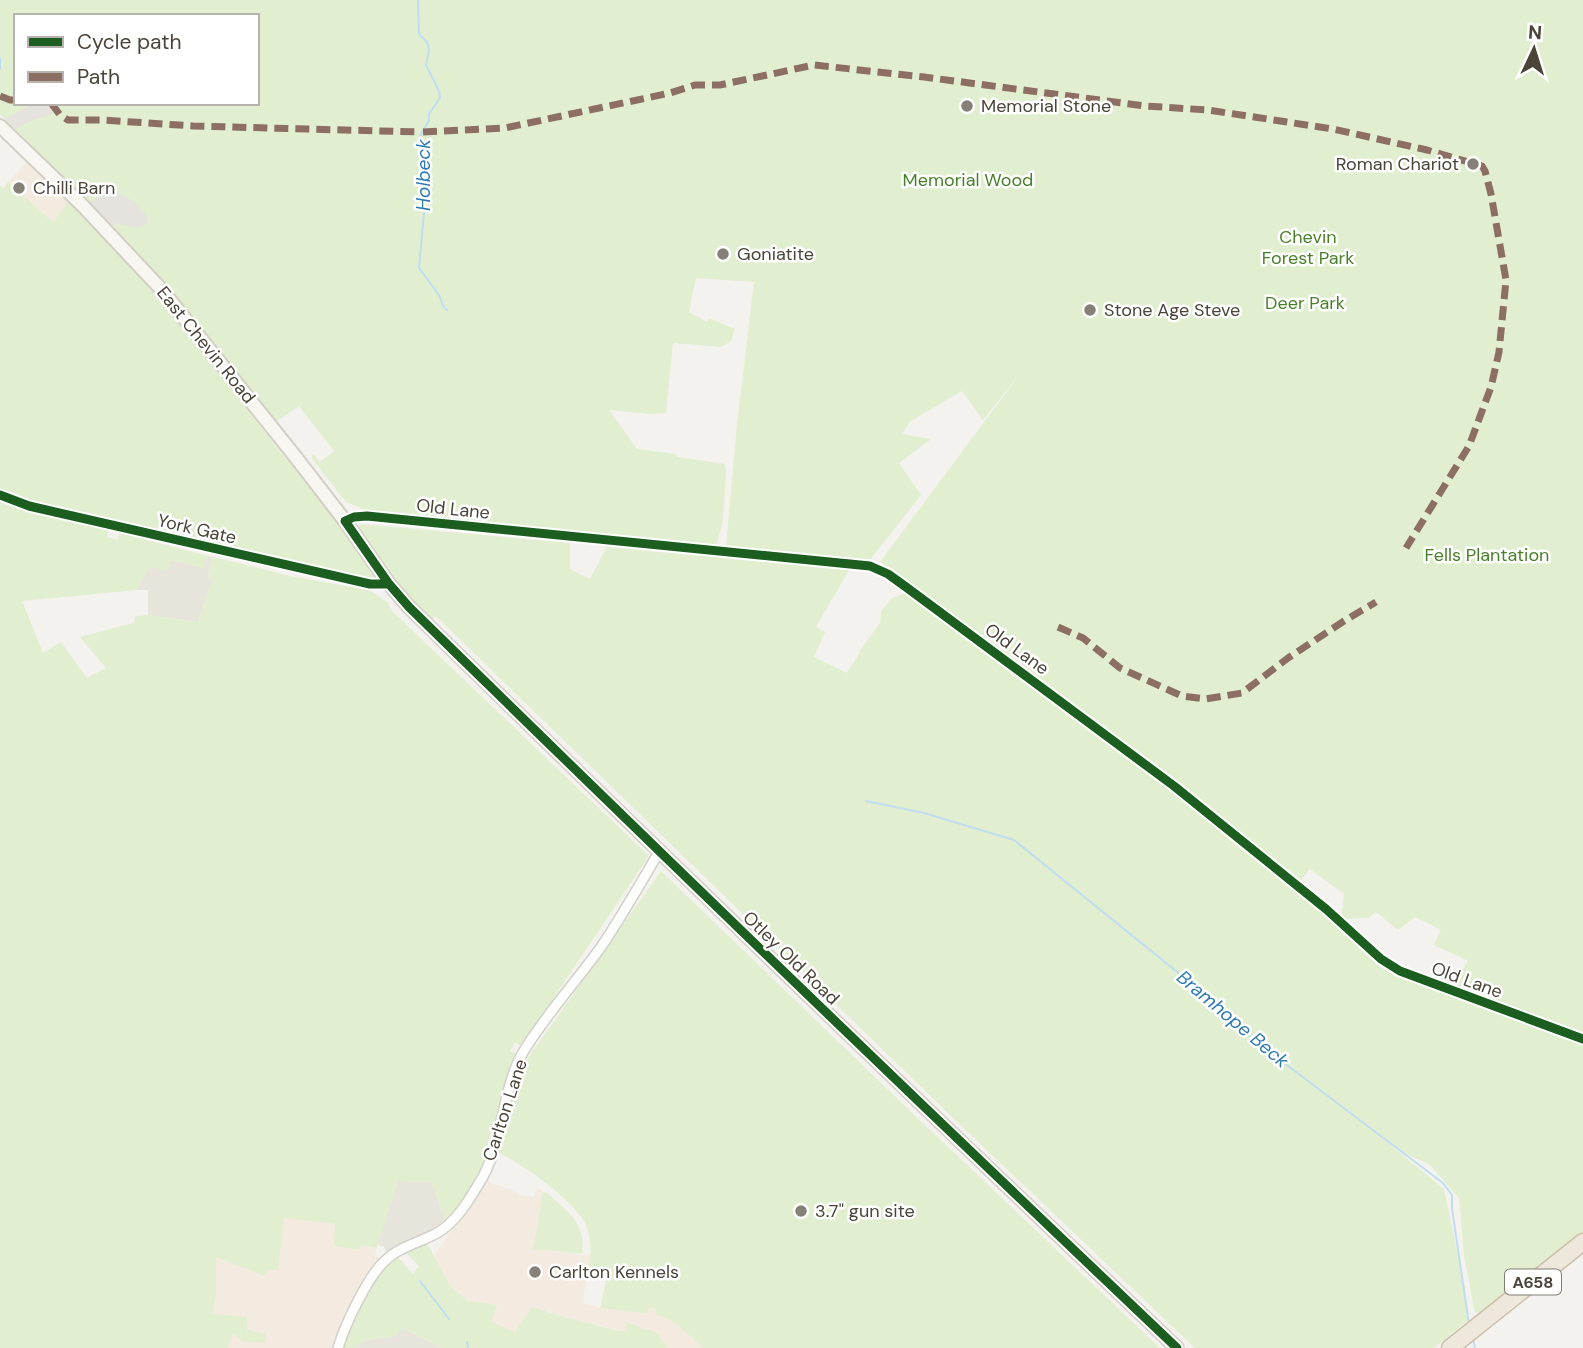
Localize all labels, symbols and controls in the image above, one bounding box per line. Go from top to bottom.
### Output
legend [14,14,259,105]
north arrow [1499,14,1569,84]
text: N [1527,20,1543,45]
text: Cycle path [77,28,182,56]
text: Path [77,63,120,91]
place label: Memorial Stone [981,94,1111,118]
marker: Memorial Stone [959,98,975,114]
water label: Holbeck [411,139,436,211]
place label: Roman Chariot [1336,152,1459,176]
marker: Roman Chariot [1465,156,1481,172]
park label: Memorial Wood [903,168,1033,192]
place label: Chilli Barn [33,176,115,200]
marker: Chilli Barn [11,180,27,196]
park label: Chevin Forest Park [1262,225,1354,270]
place label: Goniatite [737,242,814,266]
marker: Goniatite [715,246,731,262]
street label: East Chevin Road [151,281,261,409]
park label: Deer Park [1265,291,1345,315]
place label: Stone Age Steve [1104,298,1240,322]
marker: Stone Age Steve [1082,302,1098,318]
street label: Old Lane [415,493,491,525]
street label: York Gate [155,508,239,550]
park label: Fells Plantation [1425,543,1549,567]
street label: Old Lane [980,618,1054,680]
street label: Otley Old Road [737,906,845,1010]
street label: Old Lane [1428,956,1506,1004]
water label: Bramhope Beck [1172,965,1294,1073]
street label: Carlton Lane [477,1056,533,1164]
place label: 3.7" gun site [815,1199,915,1223]
marker: 3.7" gun site [793,1203,809,1219]
place label: Carlton Kennels [549,1260,679,1284]
marker: Carlton Kennels [527,1264,543,1280]
road number: A658 [1505,1270,1561,1294]

